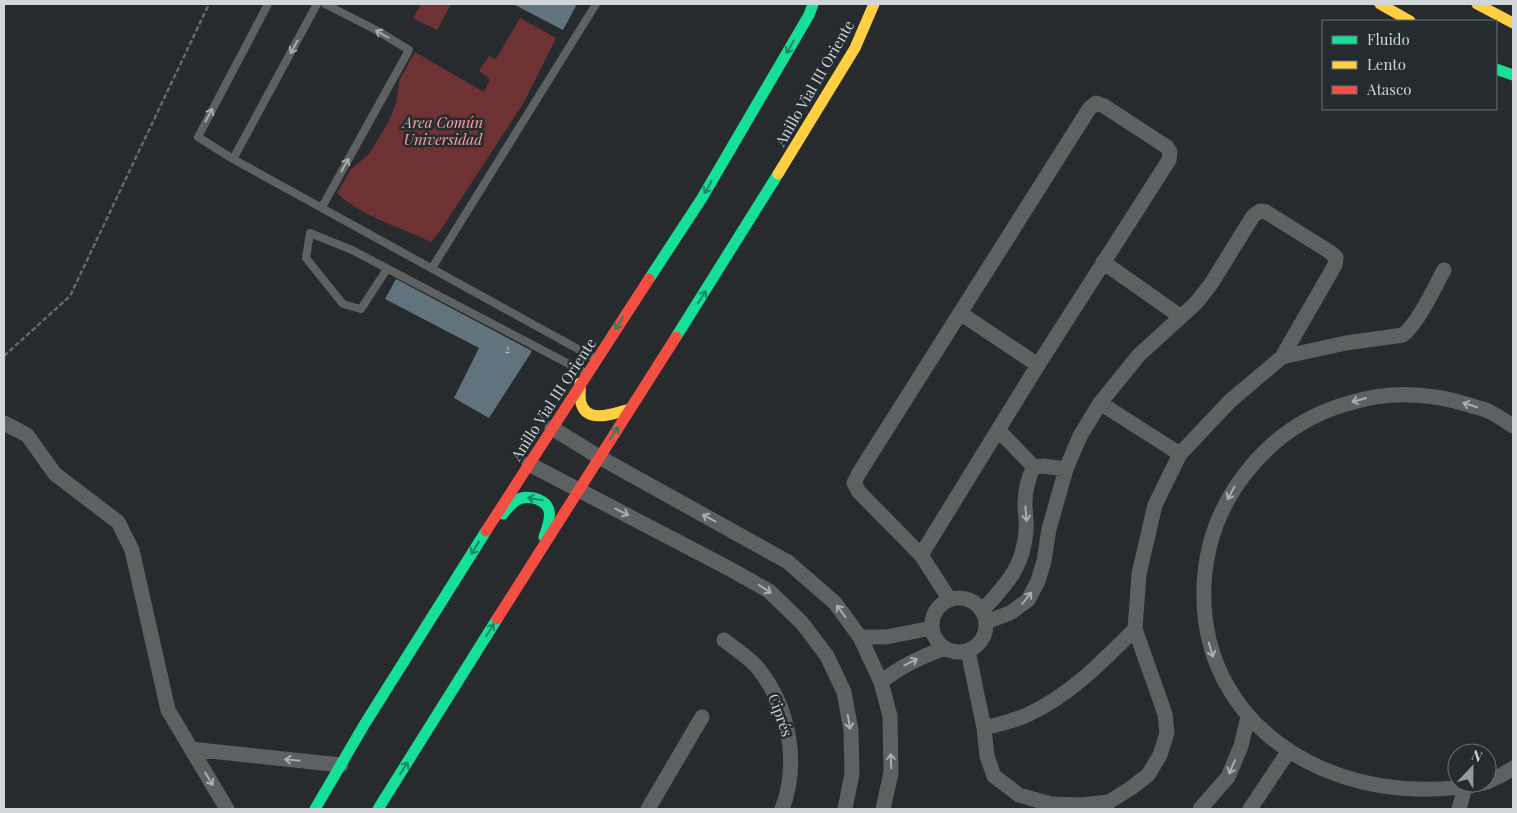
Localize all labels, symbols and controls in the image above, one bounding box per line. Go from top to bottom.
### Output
street label: Anillo Vial III Oriente [769,16,858,150]
legend [1322,20,1497,110]
one-way arrow [374,29,389,39]
text: Fluido [1367,29,1410,49]
one-way arrow [289,39,299,54]
one-way arrow [785,39,795,53]
text: Lento [1367,54,1406,74]
text: Atasco [1366,79,1411,99]
one-way arrow [204,108,214,123]
park label: Area Común Universidad [401,112,483,149]
one-way arrow [341,158,351,173]
one-way arrow [703,179,713,194]
one-way arrow [697,290,707,304]
one-way arrow [614,316,625,330]
street label: Anillo Vial III Oriente [505,334,600,465]
house number: 2 [504,340,510,356]
one-way arrow [1351,395,1367,405]
one-way arrow [1463,400,1478,409]
one-way arrow [609,427,619,441]
one-way arrow [1226,486,1236,500]
one-way arrow [527,494,543,504]
one-way arrow [1021,506,1030,522]
one-way arrow [614,507,629,517]
one-way arrow [702,513,717,522]
one-way arrow [470,541,480,555]
one-way arrow [757,584,771,594]
one-way arrow [1022,592,1033,605]
one-way arrow [836,604,846,618]
one-way arrow [486,624,496,638]
one-way arrow [1207,642,1217,658]
one-way arrow [903,657,918,666]
street label: Ciprés [764,691,798,739]
one-way arrow [845,714,855,730]
north arrow [1447,743,1497,793]
text: N [1469,745,1485,766]
one-way arrow [886,754,896,770]
one-way arrow [285,755,301,765]
one-way arrow [1226,759,1236,774]
one-way arrow [399,761,409,775]
one-way arrow [204,772,214,786]

